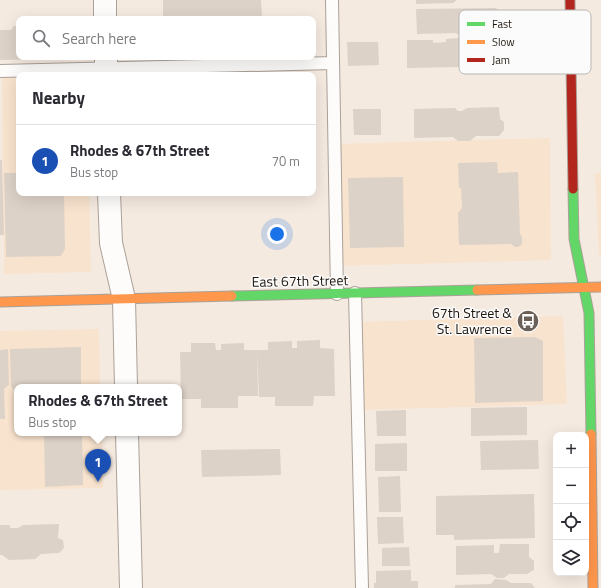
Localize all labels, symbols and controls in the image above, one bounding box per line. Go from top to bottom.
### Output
legend [459,10,591,74]
search box [16,16,316,60]
text: Fast [492,16,512,32]
icon: search [30,27,52,49]
text: Search here [62,27,136,50]
text: Slow [492,34,515,50]
text: Jam [492,52,510,68]
text: Nearby [32,85,85,111]
text: Rhodes & 67th Street [70,139,209,162]
text: 1 [41,151,49,171]
text: 70 m [272,151,300,171]
text: Bus stop [70,162,118,182]
your location [267,224,287,244]
street label: East 67th Street [252,269,349,292]
place label: 67th Street & St. Lawrence [432,302,512,339]
bus stop icon: 67th Street & St. Lawrence [515,308,541,334]
popup [14,384,182,436]
text: Rhodes & 67th Street [28,389,168,412]
text: Bus stop [28,412,76,432]
map controls [553,432,589,576]
button: + [553,432,589,468]
pin: 1 [85,449,111,482]
button: − [553,468,589,504]
button: locate [553,504,589,540]
button: layers [553,540,589,576]

